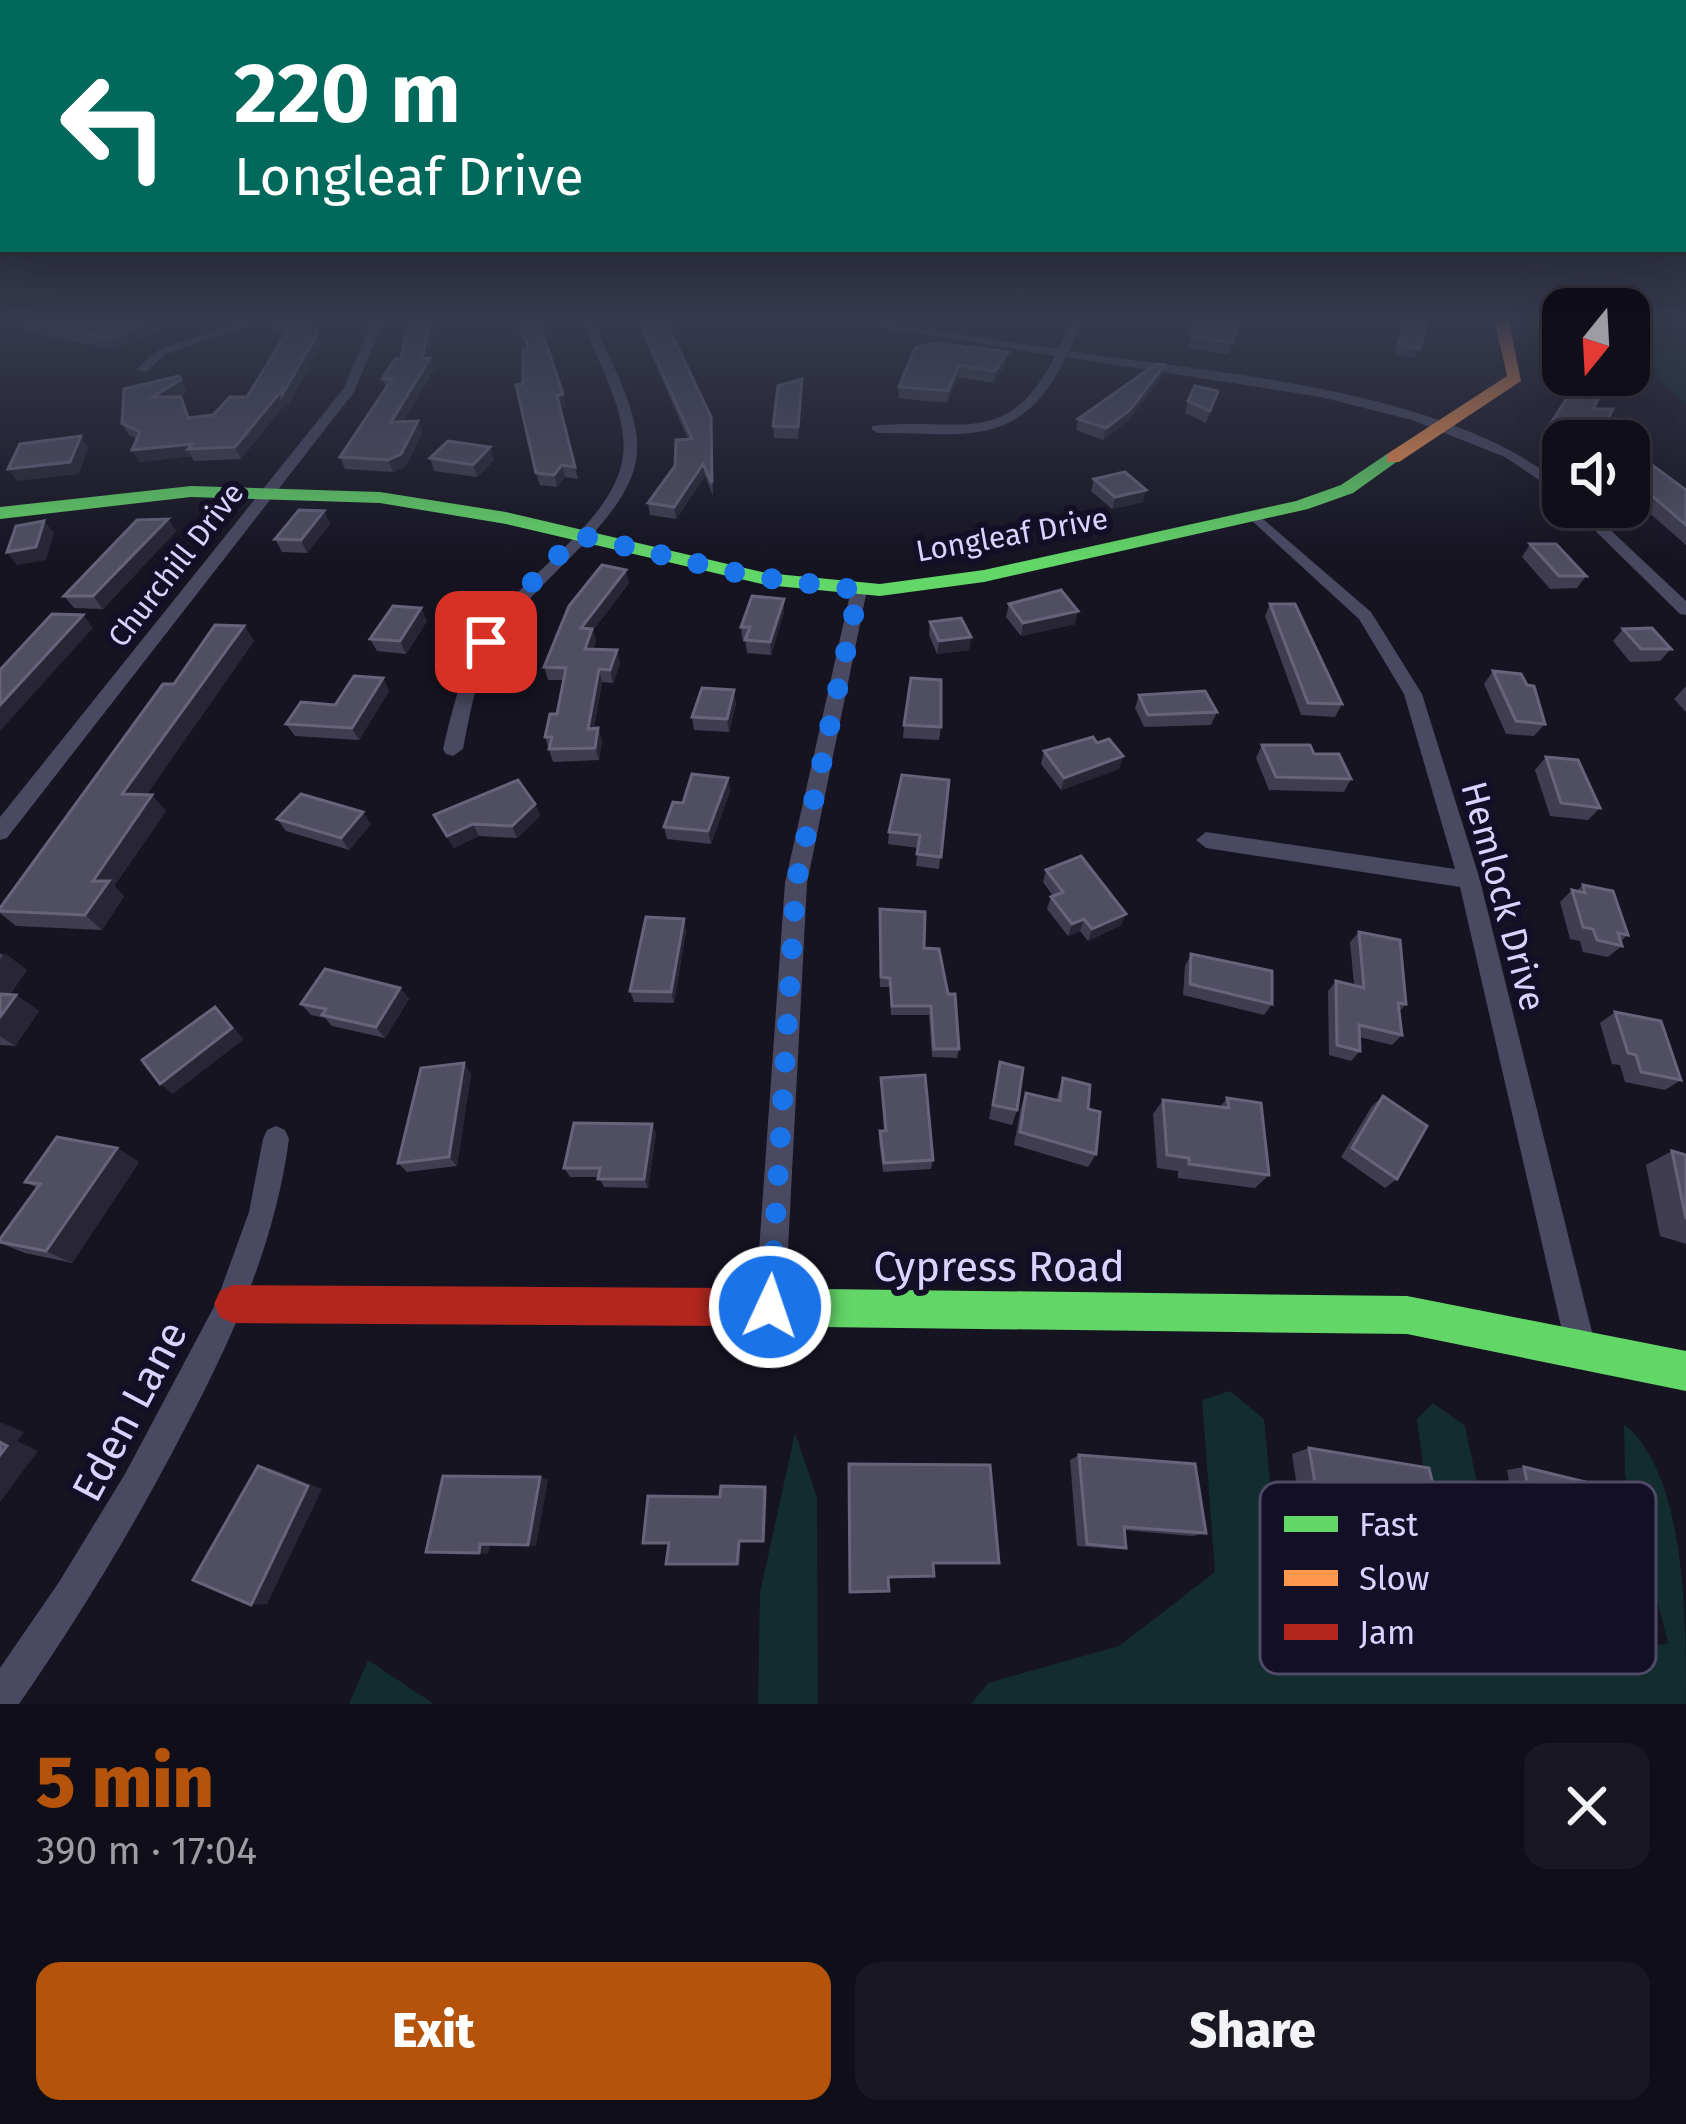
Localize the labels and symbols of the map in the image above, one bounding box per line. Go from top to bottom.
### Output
north arrow [1542,288,1650,396]
street label: Churchill Drive [101,476,251,654]
street label: Longleaf Drive [913,500,1111,570]
pin [435,591,537,693]
street label: Hemlock Drive [1451,777,1555,1016]
street label: Cypress Road [873,1242,1125,1292]
position arrow [707,1244,833,1370]
street label: Eden Lane [62,1313,198,1510]
legend [1260,1482,1656,1674]
text: Fast [1359,1505,1418,1545]
text: Slow [1359,1559,1429,1599]
text: Jam [1359,1613,1415,1653]

